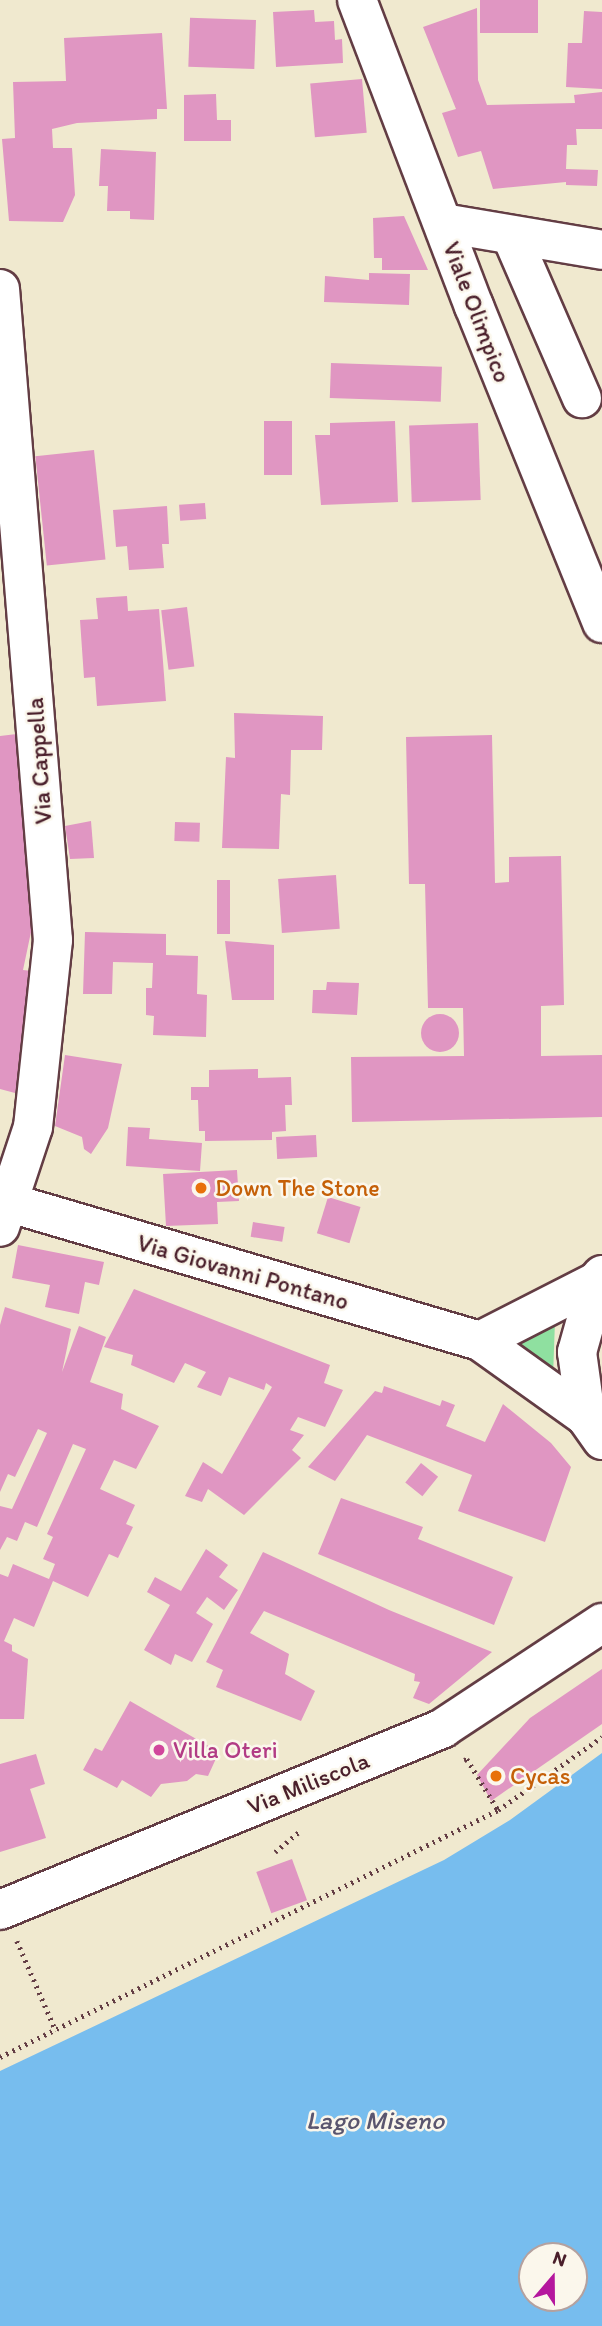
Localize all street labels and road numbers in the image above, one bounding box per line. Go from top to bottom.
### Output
street label: Viale Olimpico [437,238,517,386]
street label: Via Cappella [20,696,58,826]
street label: Via Giovanni Pontano [134,1228,352,1316]
street label: Via Miliscola [243,1746,373,1820]

